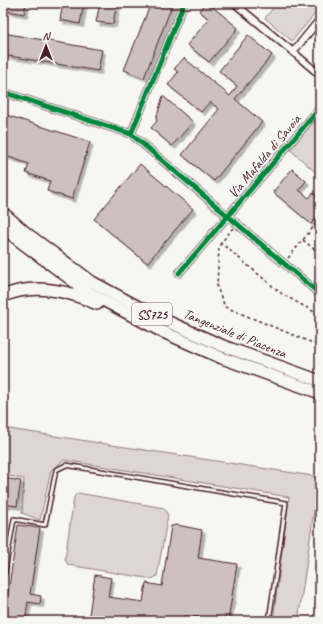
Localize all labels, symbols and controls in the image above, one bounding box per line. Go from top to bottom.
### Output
north arrow [26,26,66,66]
text: N [43,29,52,43]
street label: Via Mafalda di Savoia [225,110,305,202]
road number: SS725 [132,303,172,325]
street label: Tangenziale di Piacenza [181,305,290,362]

